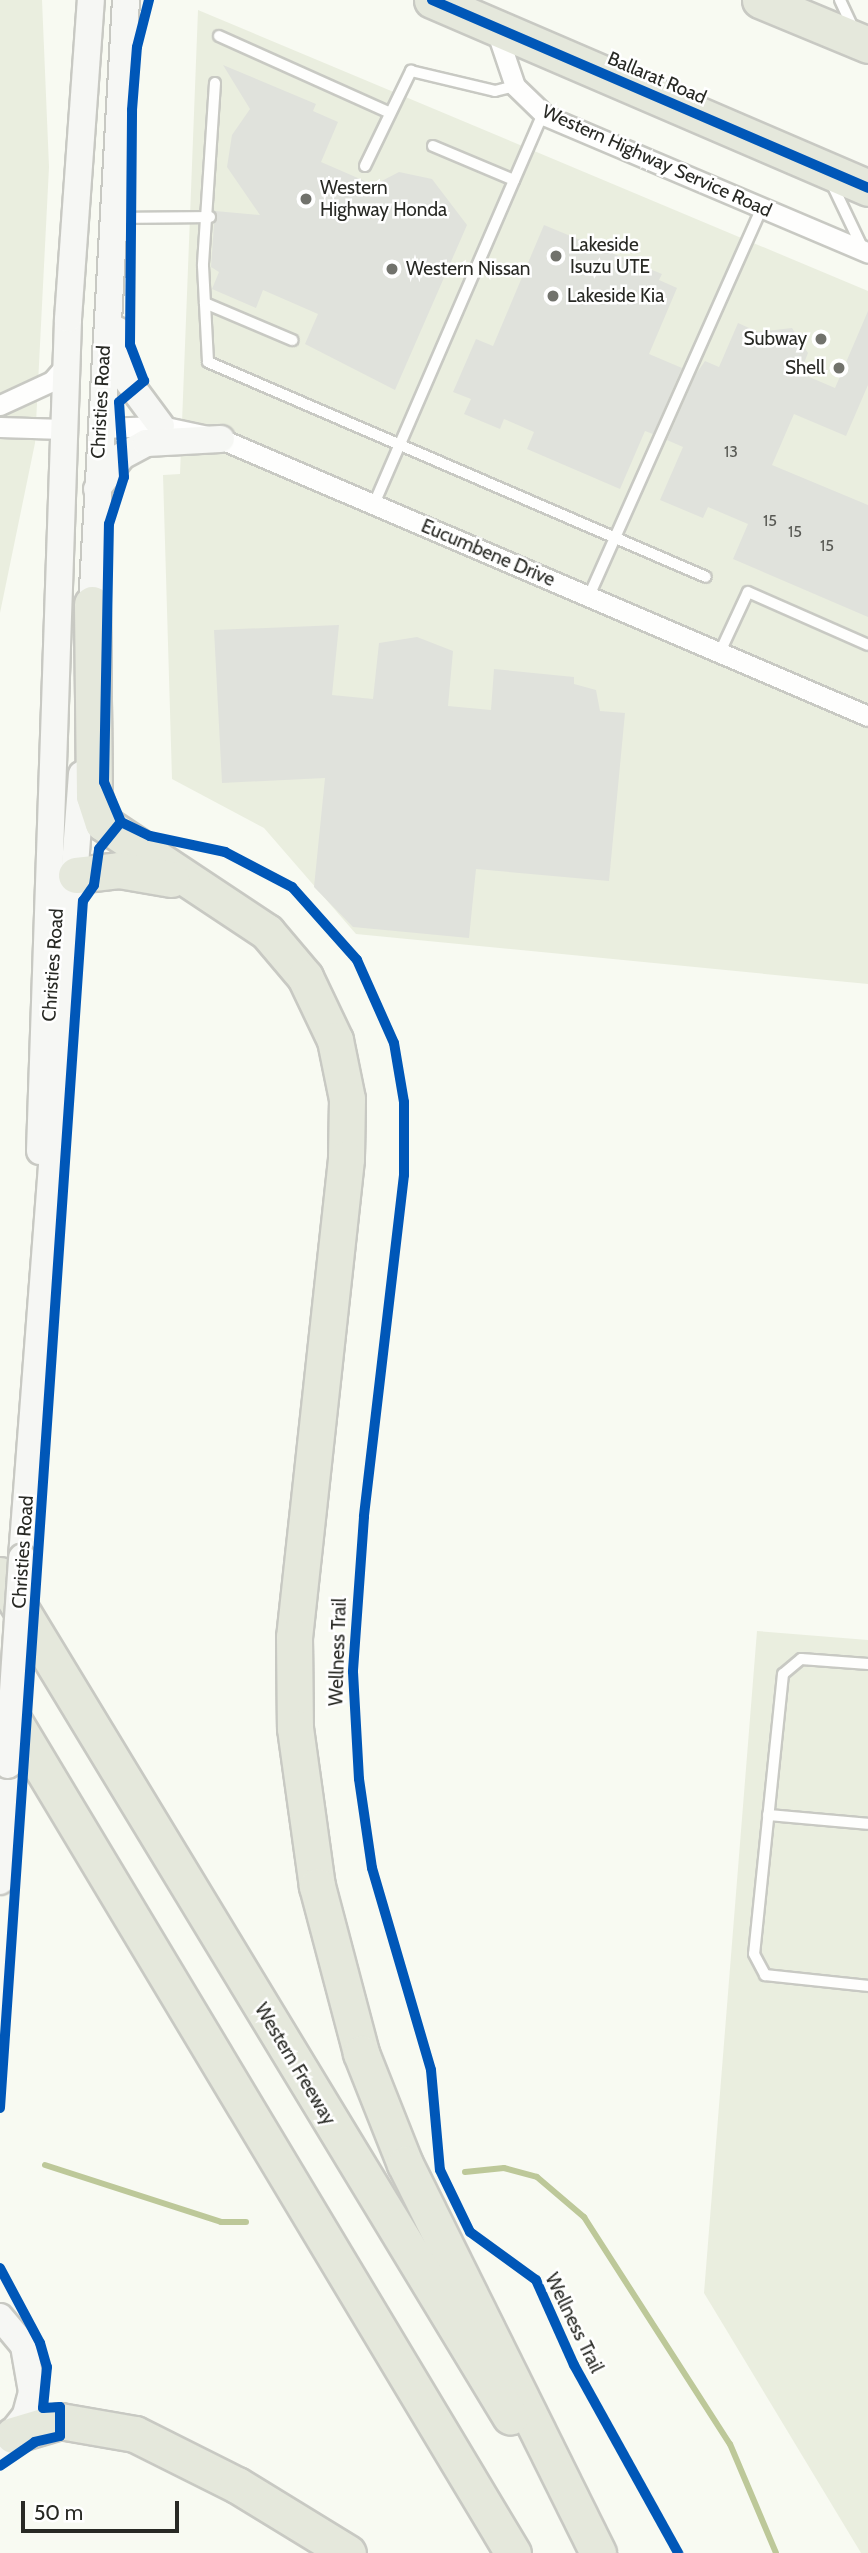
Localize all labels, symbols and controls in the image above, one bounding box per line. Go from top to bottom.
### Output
street label: Ballarat Road [604,47,710,109]
street label: Western Highway Service Road [539,100,775,222]
place label: Western Highway Honda [320,177,447,221]
marker: Western Highway Honda [298,191,314,207]
place label: Lakeside Isuzu UTE [570,234,650,278]
marker: Lakeside Isuzu UTE [548,248,564,264]
place label: Western Nissan [406,258,530,280]
marker: Western Nissan [384,261,400,277]
place label: Lakeside Kia [567,285,664,307]
marker: Lakeside Kia [545,288,561,304]
place label: Subway [744,328,807,350]
marker: Subway [813,331,829,347]
street label: Christies Road [87,345,115,459]
place label: Shell [785,357,825,379]
marker: Shell [831,360,847,376]
house number: 13 [724,442,738,462]
house number: 15 [763,511,777,531]
street label: Eucumbene Drive [418,515,558,591]
house number: 15 [788,522,802,542]
house number: 15 [820,536,834,556]
street label: Christies Road [38,908,68,1022]
street label: Christies Road [8,1495,38,1609]
street label: Wellness Trail [325,1598,351,1706]
street label: Western Freeway [250,1999,340,2129]
street label: Wellness Trail [540,2269,608,2377]
scale bar [24,2486,182,2530]
text: 50 m [34,2500,83,2525]

